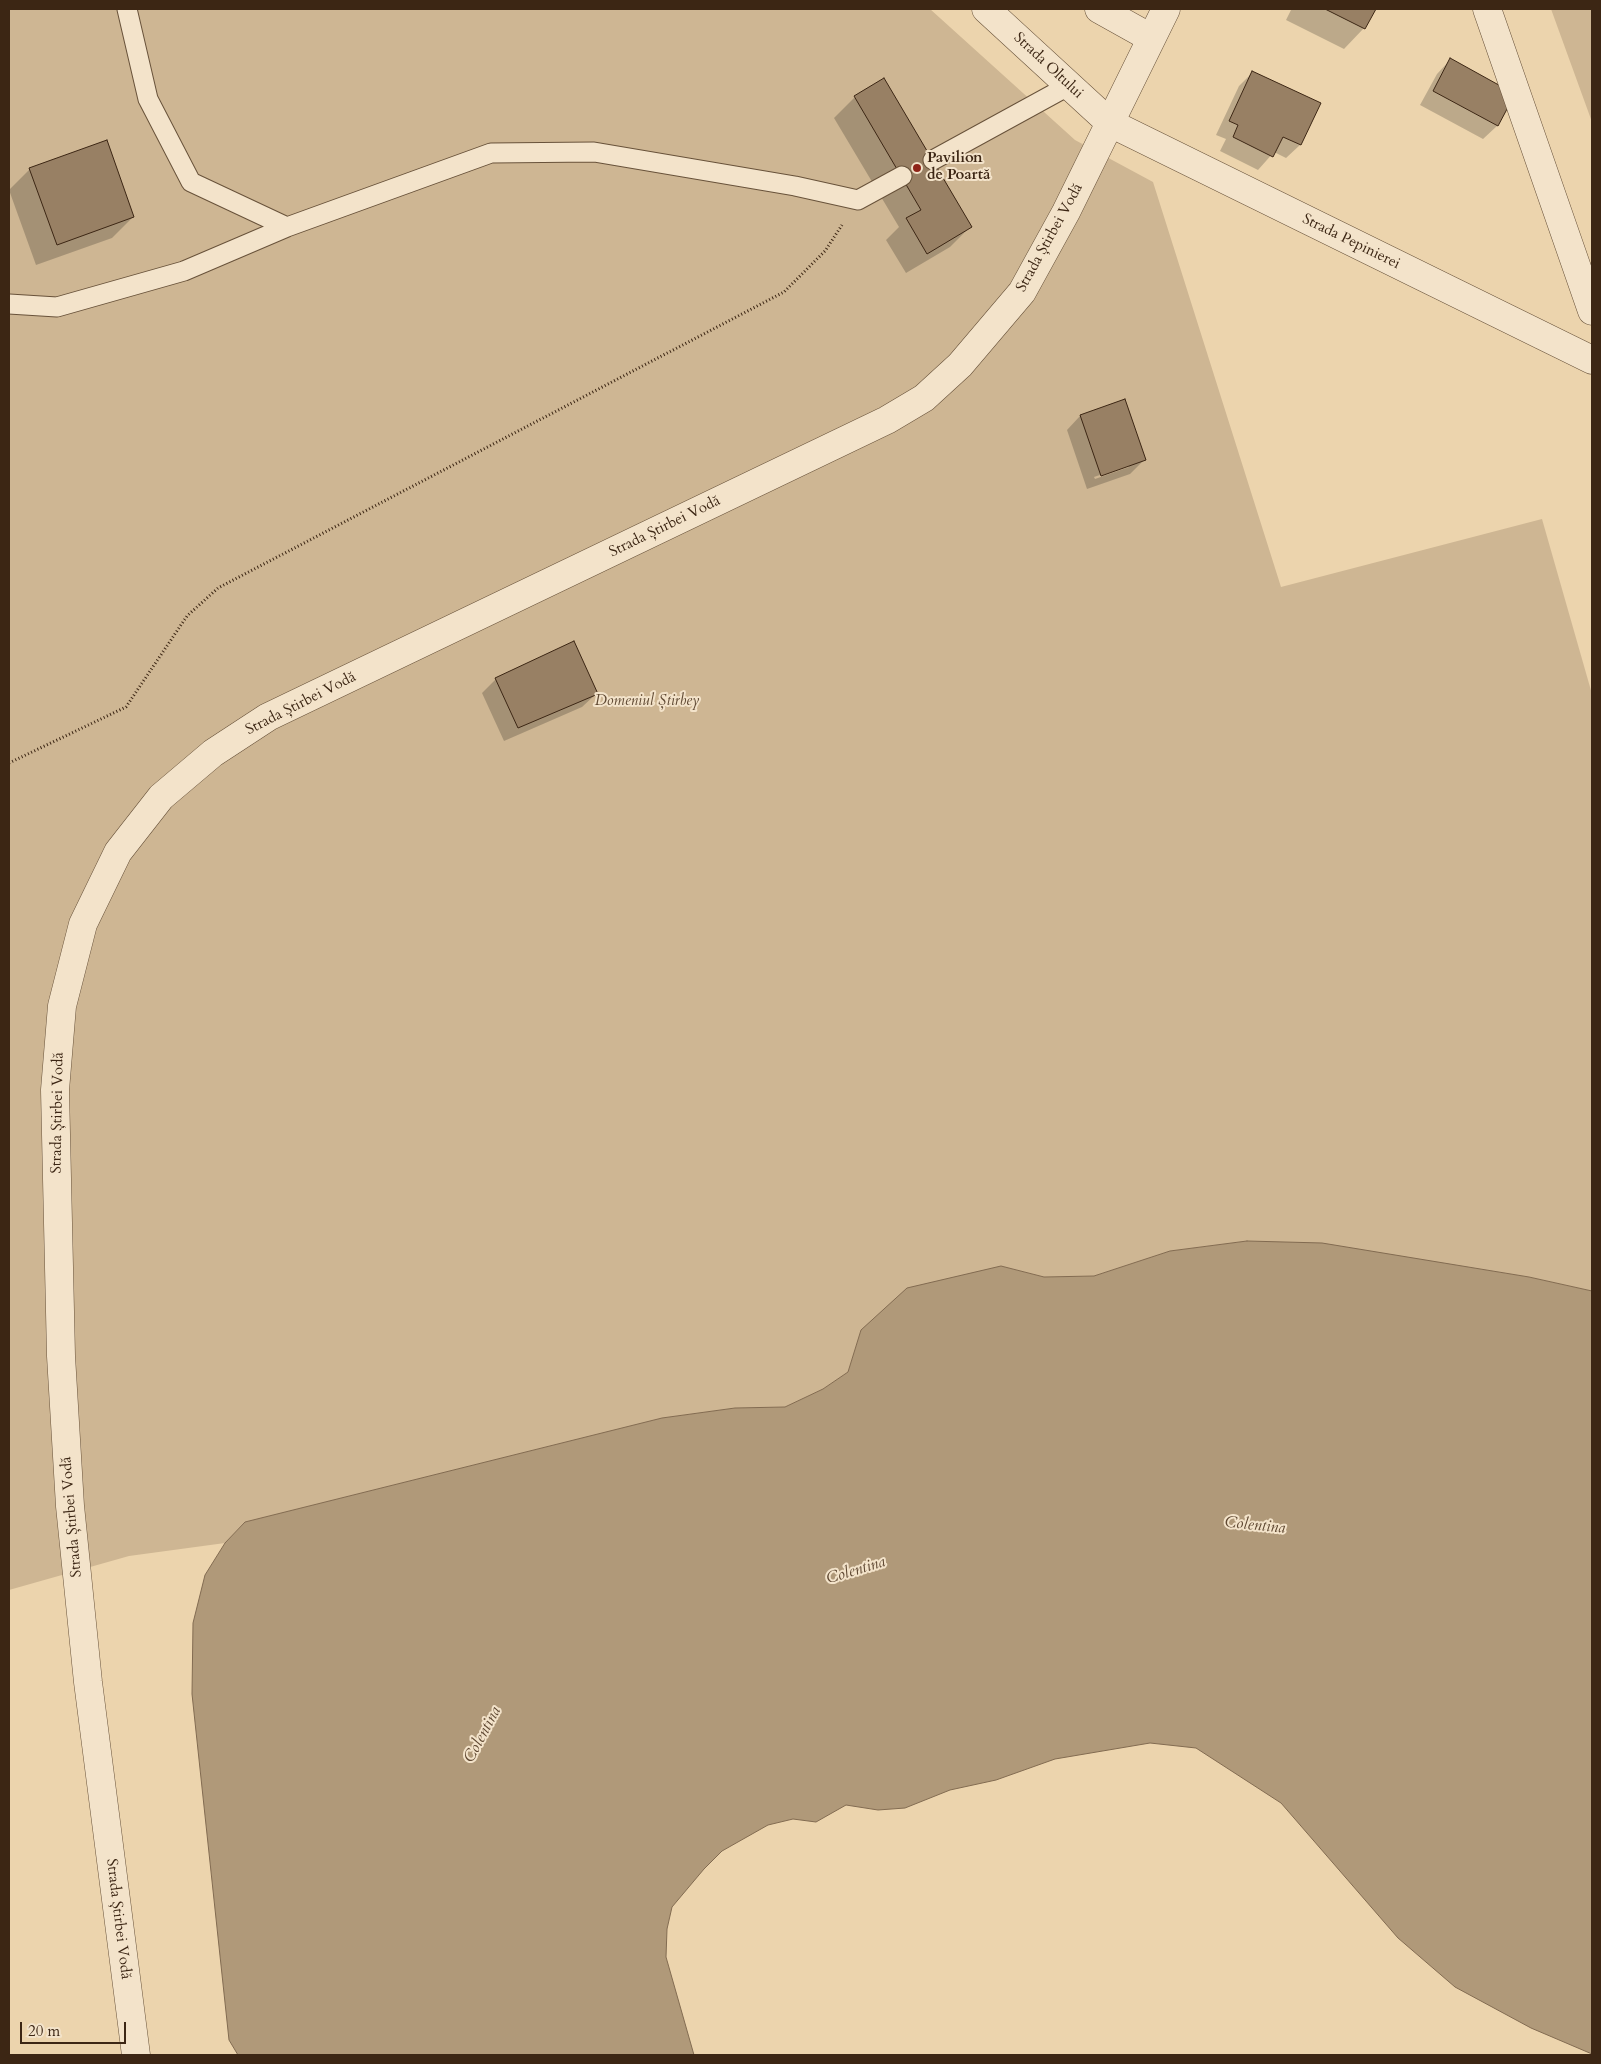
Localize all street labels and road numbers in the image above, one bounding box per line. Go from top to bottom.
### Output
street label: Strada Oltului [1009,29,1087,103]
street label: Strada Știrbei Vodă [1013,181,1087,295]
street label: Strada Pepinierei [1299,211,1403,273]
street label: Strada Știrbei Vodă [607,492,723,562]
street label: Strada Știrbei Vodă [243,668,359,740]
street label: Strada Știrbei Vodă [48,1052,68,1174]
street label: Strada Știrbei Vodă [58,1456,86,1578]
street label: Strada Știrbei Vodă [102,1858,134,1980]

